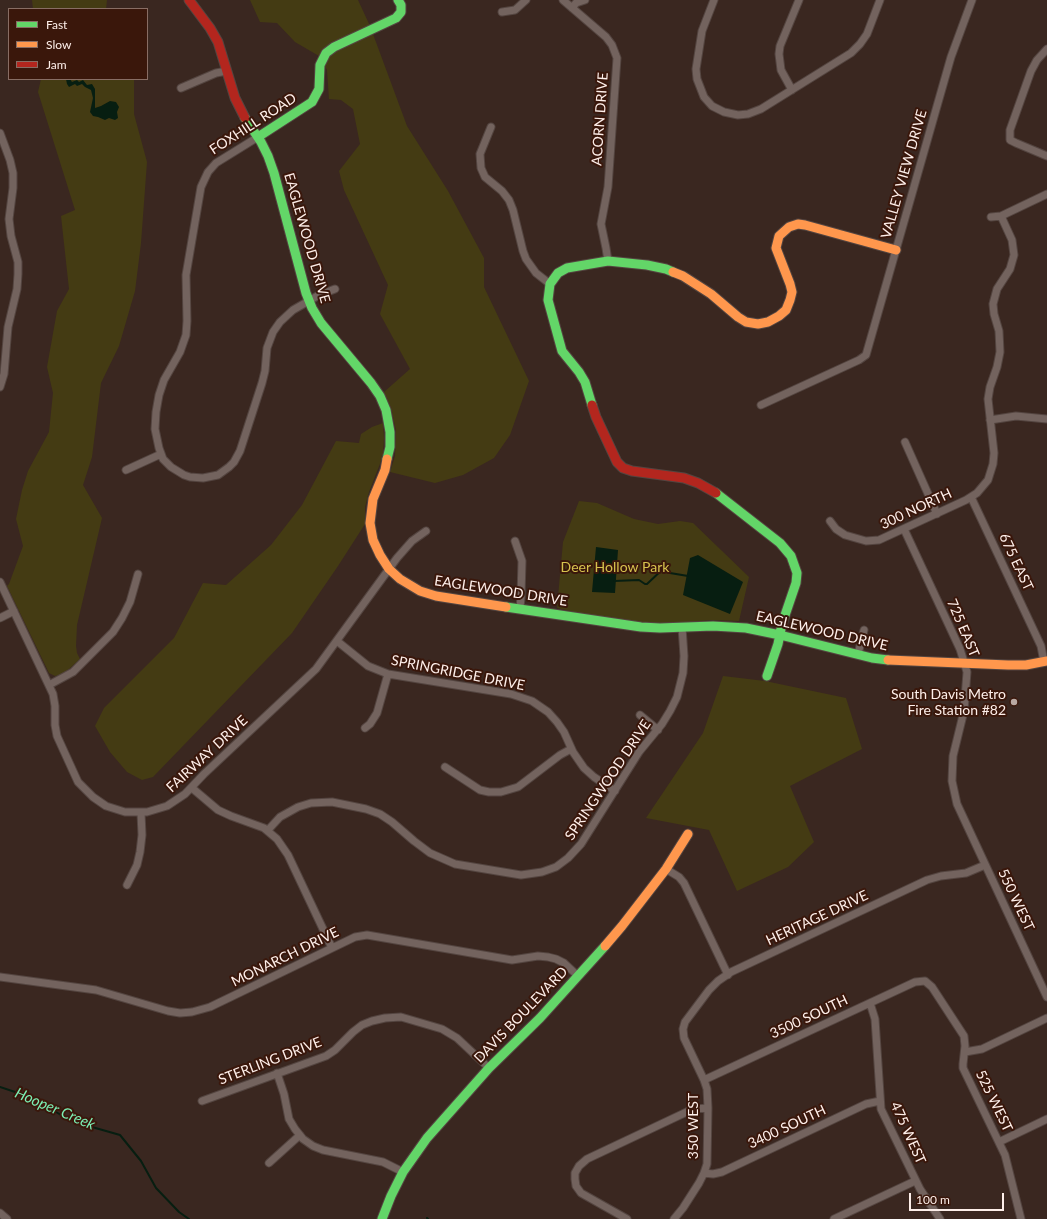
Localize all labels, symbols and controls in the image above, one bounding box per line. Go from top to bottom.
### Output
legend [8,8,148,80]
text: Fast [46,17,67,32]
text: Slow [46,37,71,52]
text: Jam [46,57,67,72]
street label: ACORN DRIVE [588,72,612,166]
street label: FOXHILL ROAD [206,90,300,158]
street label: VALLEY VIEW DRIVE [878,108,930,240]
street label: EAGLEWOOD DRIVE [280,171,334,305]
street label: 300 NORTH [877,485,955,533]
street label: 675 EAST [995,531,1037,593]
park label: Deer Hollow Park [561,559,669,575]
street label: EAGLEWOOD DRIVE [433,572,569,610]
street label: 725 EAST [943,596,983,660]
street label: EAGLEWOOD DRIVE [754,608,890,654]
street label: SPRINGRIDGE DRIVE [390,652,526,694]
place label: South Davis Metro Fire Station #82 [891,686,1006,718]
marker: South Davis Metro Fire Station #82 [1009,697,1019,707]
street label: FAIRWAY DRIVE [163,712,251,796]
street label: SPRINGWOOD DRIVE [561,717,655,843]
street label: 550 WEST [994,866,1038,934]
street label: HERITAGE DRIVE [763,887,871,949]
street label: MONARCH DRIVE [228,924,342,990]
street label: DAVIS BOULEVARD [471,963,571,1067]
street label: 3500 SOUTH [767,992,851,1042]
street label: STERLING DRIVE [216,1034,324,1088]
street label: 525 WEST [972,1067,1016,1135]
water label: Hooper Creek [12,1084,98,1134]
street label: 350 WEST [685,1093,701,1159]
street label: 475 WEST [887,1099,929,1167]
street label: 3400 SOUTH [745,1102,829,1152]
scale bar [911,1185,1006,1211]
text: 100 m [916,1192,950,1207]

